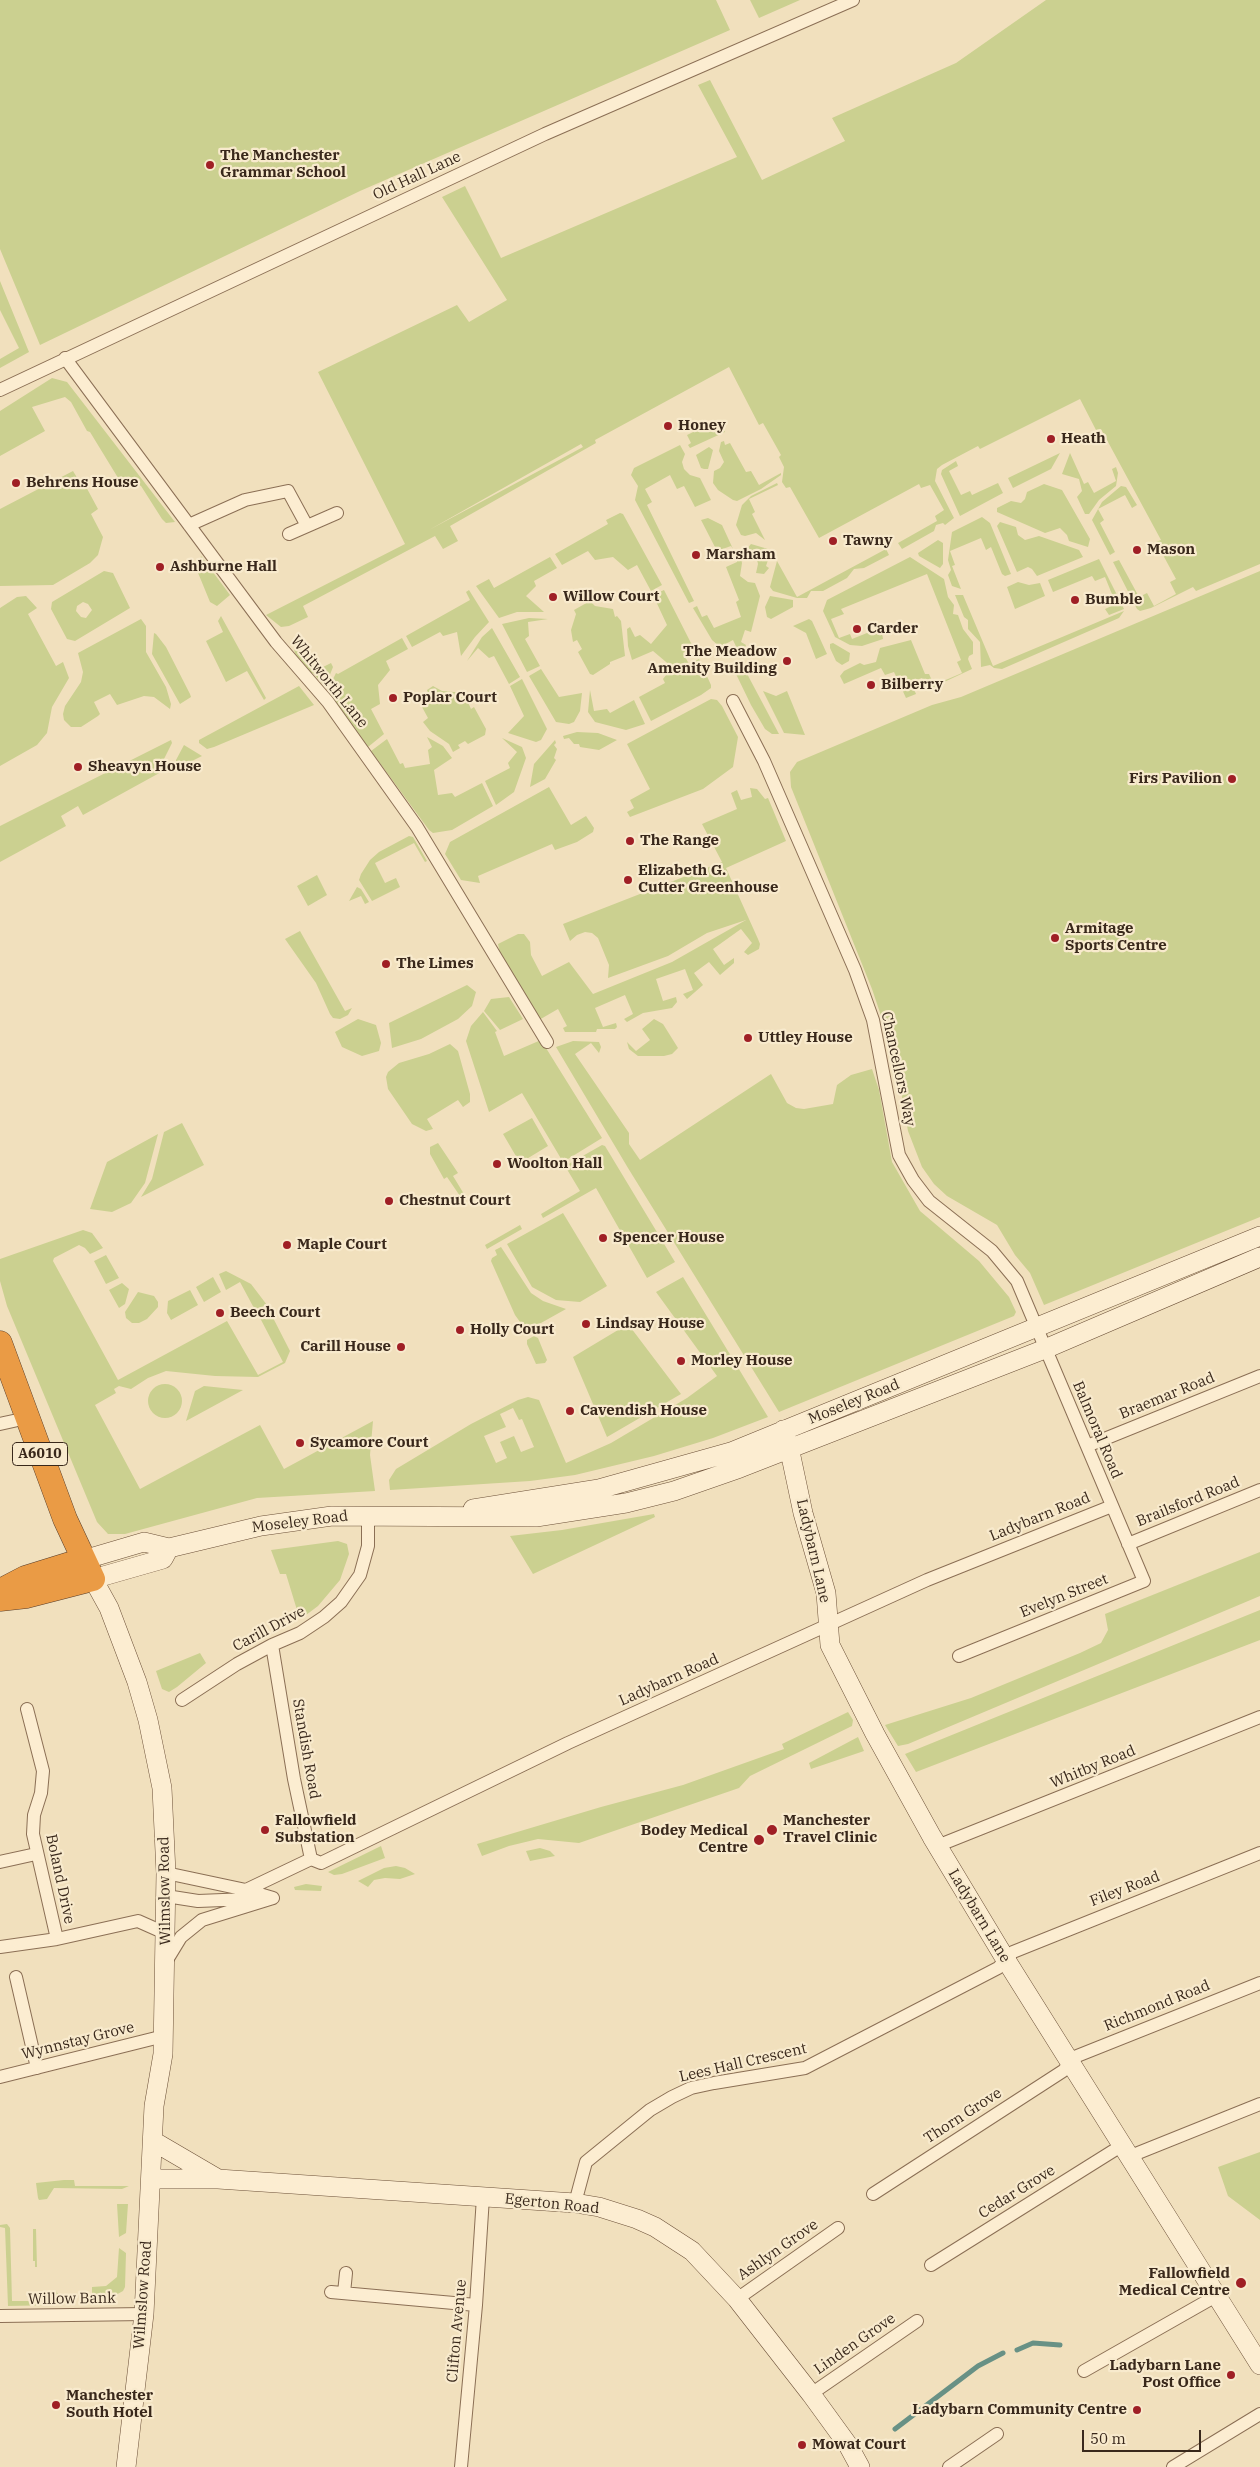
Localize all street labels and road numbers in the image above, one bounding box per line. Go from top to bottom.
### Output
street label: Old Hall Lane [370,148,464,204]
street label: Whitworth Lane [286,632,372,732]
street label: Chancellors Way [877,1010,919,1128]
street label: Braemar Road [1117,1369,1217,1423]
street label: Moseley Road [806,1376,902,1428]
street label: Balmoral Road [1068,1379,1126,1481]
road number: A6010 [12,1442,68,1466]
street label: Brailsford Road [1134,1473,1242,1531]
street label: Ladybarn Road [987,1489,1093,1545]
street label: Ladybarn Lane [792,1497,834,1605]
street label: Moseley Road [251,1507,349,1537]
street label: Evelyn Street [1017,1570,1111,1622]
street label: Carill Drive [230,1602,308,1656]
street label: Ladybarn Road [616,1650,722,1710]
street label: Standish Road [288,1697,324,1801]
street label: Whitby Road [1048,1742,1138,1792]
street label: Boland Drive [42,1833,78,1925]
street label: Wilmslow Road [155,1836,175,1946]
street label: Ladybarn Lane [944,1866,1014,1966]
street label: Filey Road [1087,1867,1163,1911]
street label: Richmond Road [1101,1977,1213,2035]
street label: Wynnstay Grove [20,2018,136,2064]
street label: Lees Hall Crescent [678,2040,808,2086]
street label: Thorn Grove [921,2084,1005,2148]
street label: Cedar Grove [975,2161,1059,2223]
street label: Egerton Road [504,2190,600,2218]
street label: Ashlyn Grove [734,2216,822,2284]
street label: Wilmslow Road [130,2240,156,2350]
street label: Clifton Avenue [444,2279,470,2383]
street label: Willow Bank [28,2289,116,2309]
street label: Linden Grove [811,2309,899,2379]

